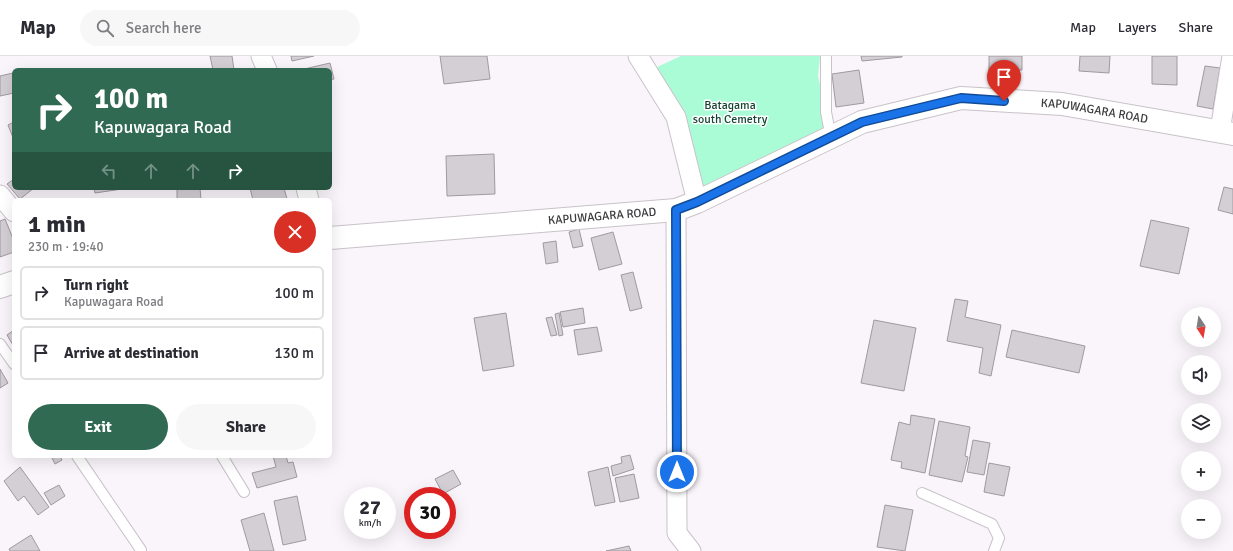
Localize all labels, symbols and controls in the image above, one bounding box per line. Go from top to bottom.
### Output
search box [80,10,360,46]
text: Map [20,16,56,40]
icon: search [94,17,116,39]
text: Search here [126,19,201,37]
text: Map [1070,19,1096,36]
text: Layers [1118,19,1157,36]
text: Share [1179,19,1213,36]
pin [987,60,1021,101]
icon: arrive [993,66,1015,88]
text: 100 m [94,82,168,116]
icon: right [28,84,80,136]
street label: KAPUWAGARA ROAD [1040,95,1149,127]
park label: Batagama south Cemetry [693,98,768,127]
text: Kapuwagara Road [94,116,232,138]
icon: left [98,160,120,182]
icon: ahead [140,160,162,182]
icon: ahead [182,160,204,182]
icon: right [224,160,246,182]
street label: KAPUWAGARA ROAD [547,204,657,228]
text: 1 min [28,209,86,239]
button: close [274,211,316,253]
text: 230 m · 19:40 [28,239,104,255]
text: Turn right [64,276,129,294]
icon: right [30,282,52,304]
text: 100 m [274,284,314,302]
text: Kapuwagara Road [64,294,164,310]
north arrow [1181,307,1221,347]
map controls [1181,307,1221,539]
icon: arrive [30,342,52,364]
text: Arrive at destination [64,344,199,362]
text: 130 m [274,344,314,362]
button: sound [1181,355,1221,395]
button: layers [1181,403,1221,443]
button: Exit [28,404,168,450]
button: Share [176,404,316,450]
position arrow [656,451,698,493]
button: + [1181,451,1221,491]
speed limit sign: 30 [404,487,456,539]
text: 27 [359,495,381,520]
button: − [1181,499,1221,539]
text: km/h [359,517,381,529]

